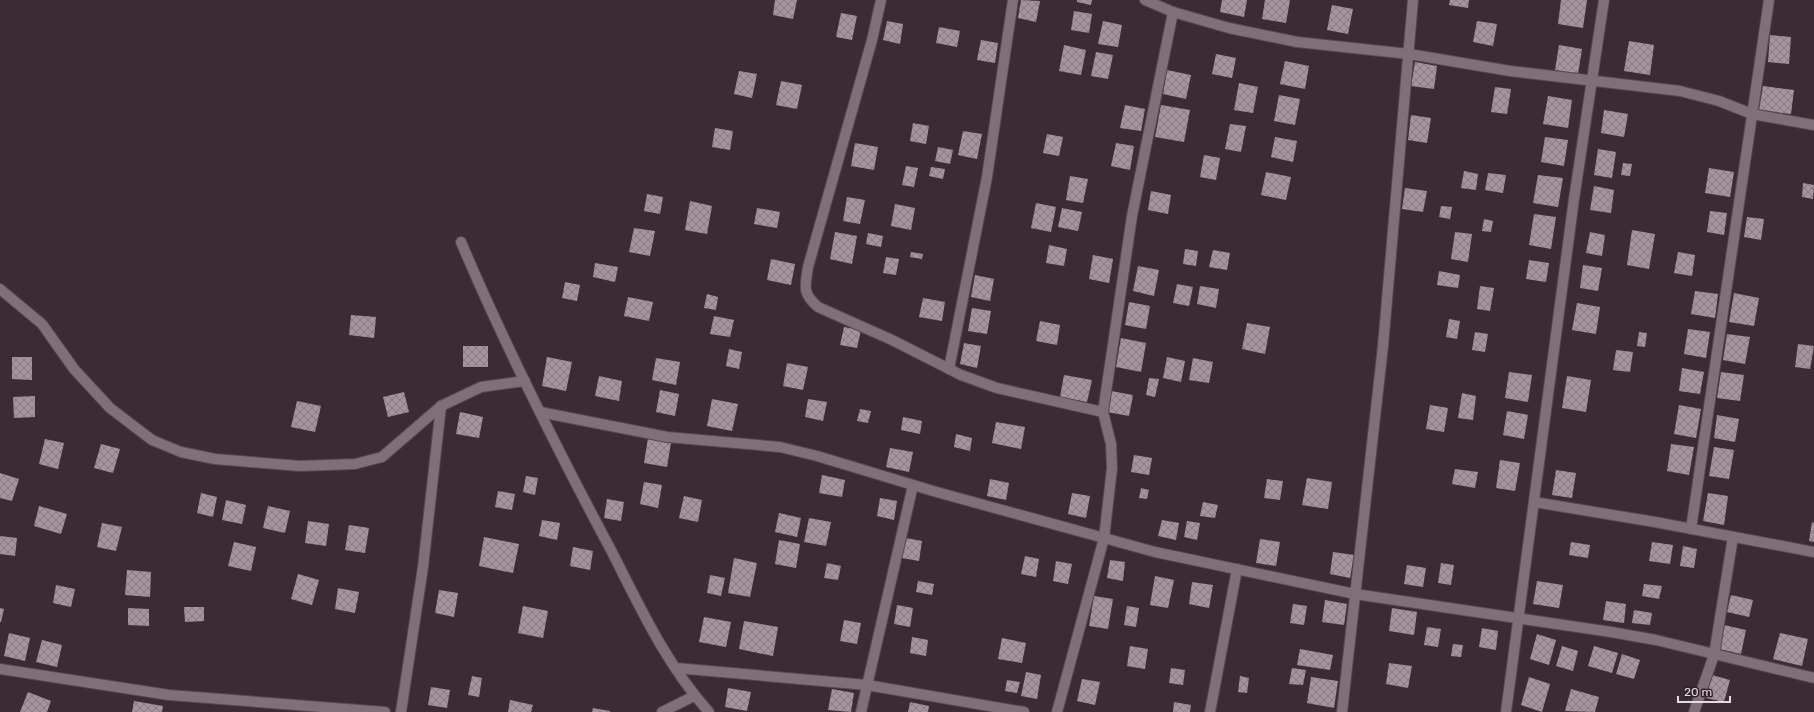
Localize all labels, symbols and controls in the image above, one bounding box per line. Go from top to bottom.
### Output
scale bar [1678,678,1730,704]
text: 20 m [1684,685,1712,699]

